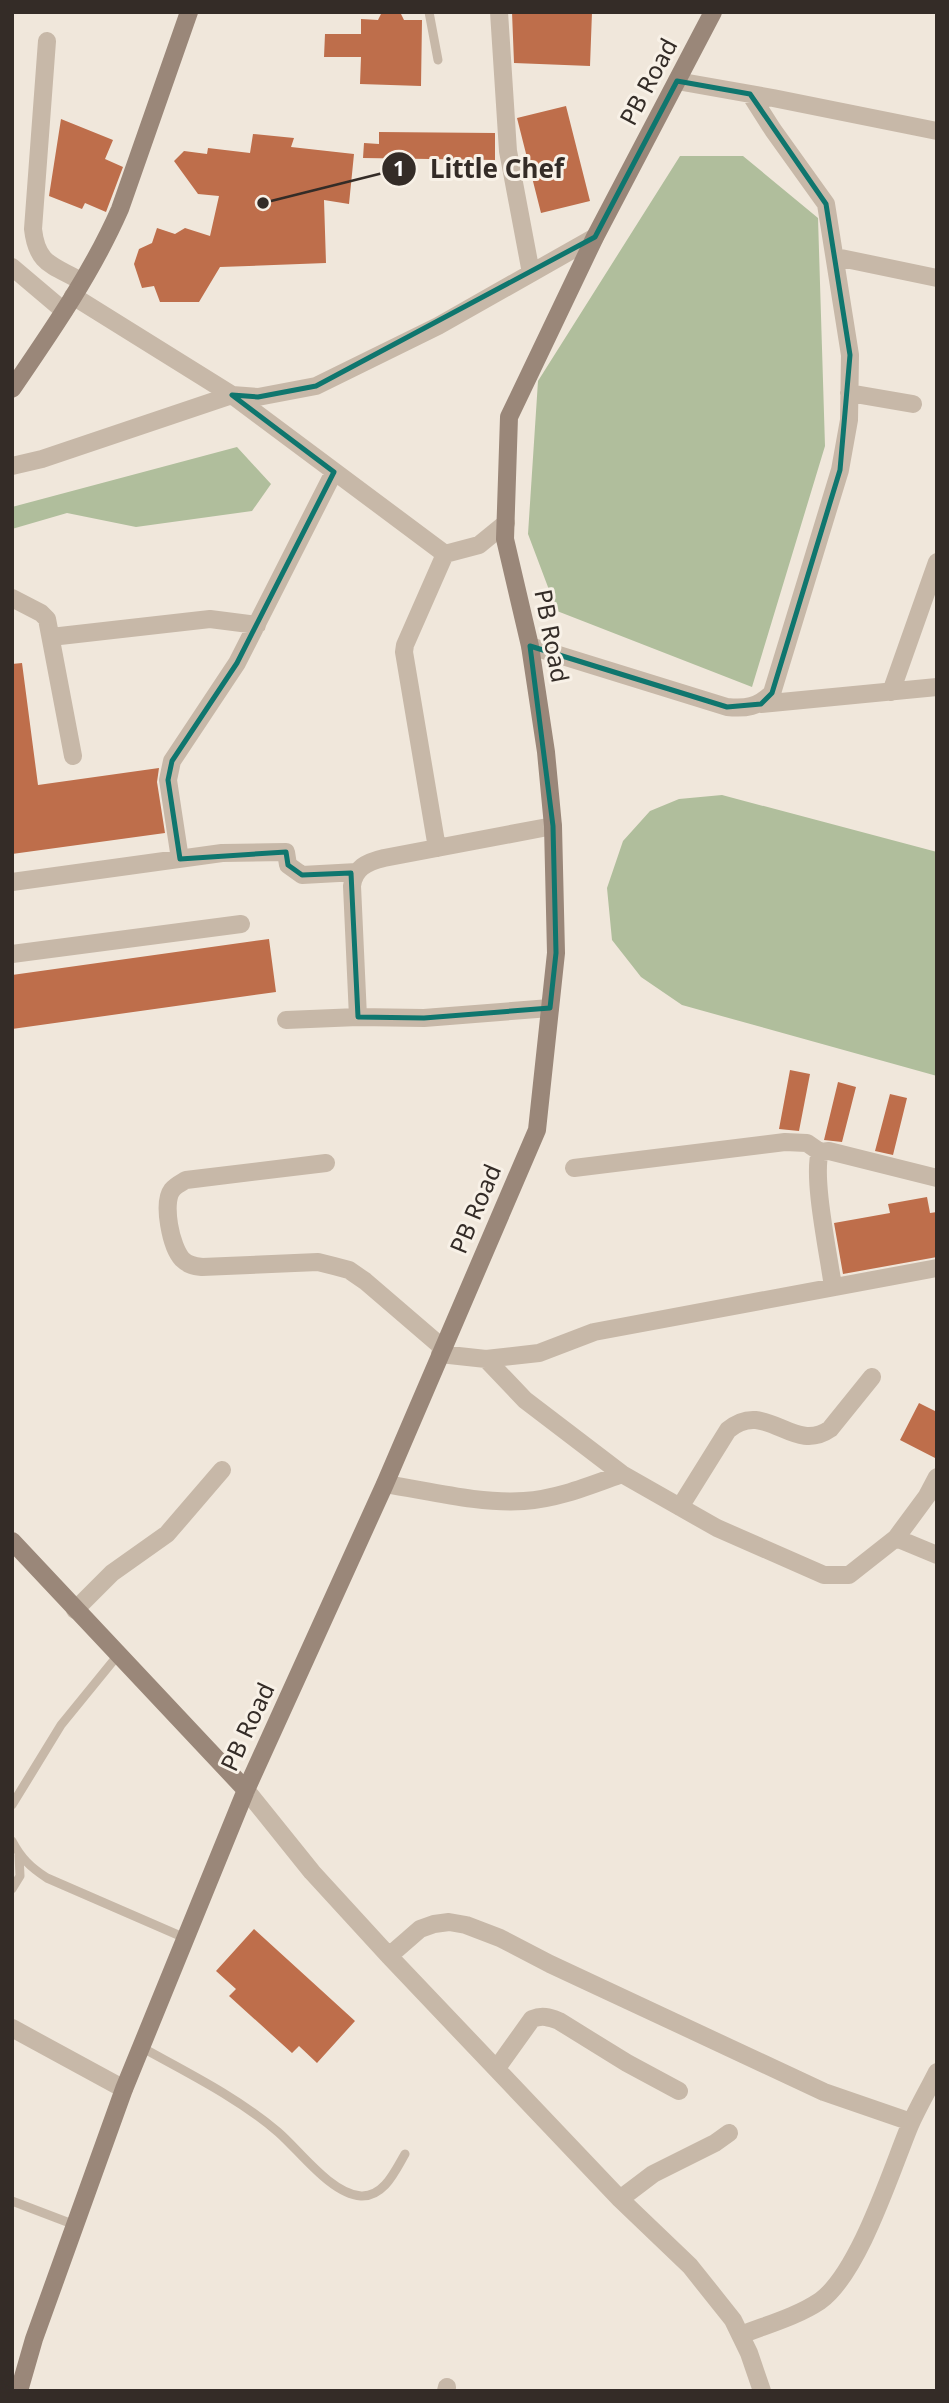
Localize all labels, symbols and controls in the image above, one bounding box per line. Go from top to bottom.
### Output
street label: PB Road [611,32,684,131]
callout: Little Chef [381,146,578,193]
text: Little Chef [430,150,566,186]
text: 1 [393,154,405,182]
street label: PB Road [527,586,578,685]
street label: PB Road [441,1159,508,1258]
street label: PB Road [212,1677,281,1776]

